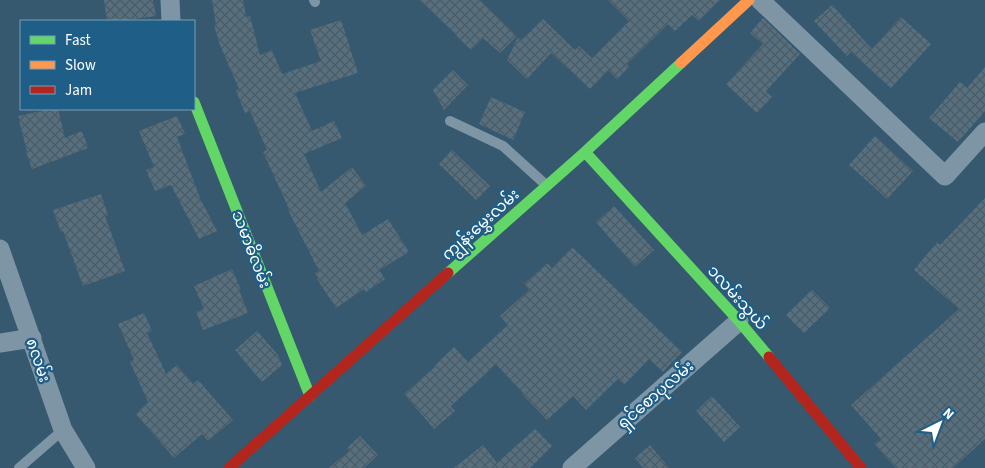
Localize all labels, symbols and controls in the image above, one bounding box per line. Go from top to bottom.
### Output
legend [20,20,195,110]
text: Fast [65,30,91,51]
text: Slow [65,55,96,76]
text: Jam [65,80,92,101]
street label: ကျွန်းမွှေးလမ်း [436,183,527,268]
street label: သမာဓိလမ်း [226,207,277,291]
street label: ၁လမ်းသွယ် [701,260,773,336]
street label: ၈လမ်း [20,335,57,385]
street label: ရှင်စောပုလမ်း [612,355,700,436]
north arrow [915,398,965,448]
text: N [938,404,958,425]

